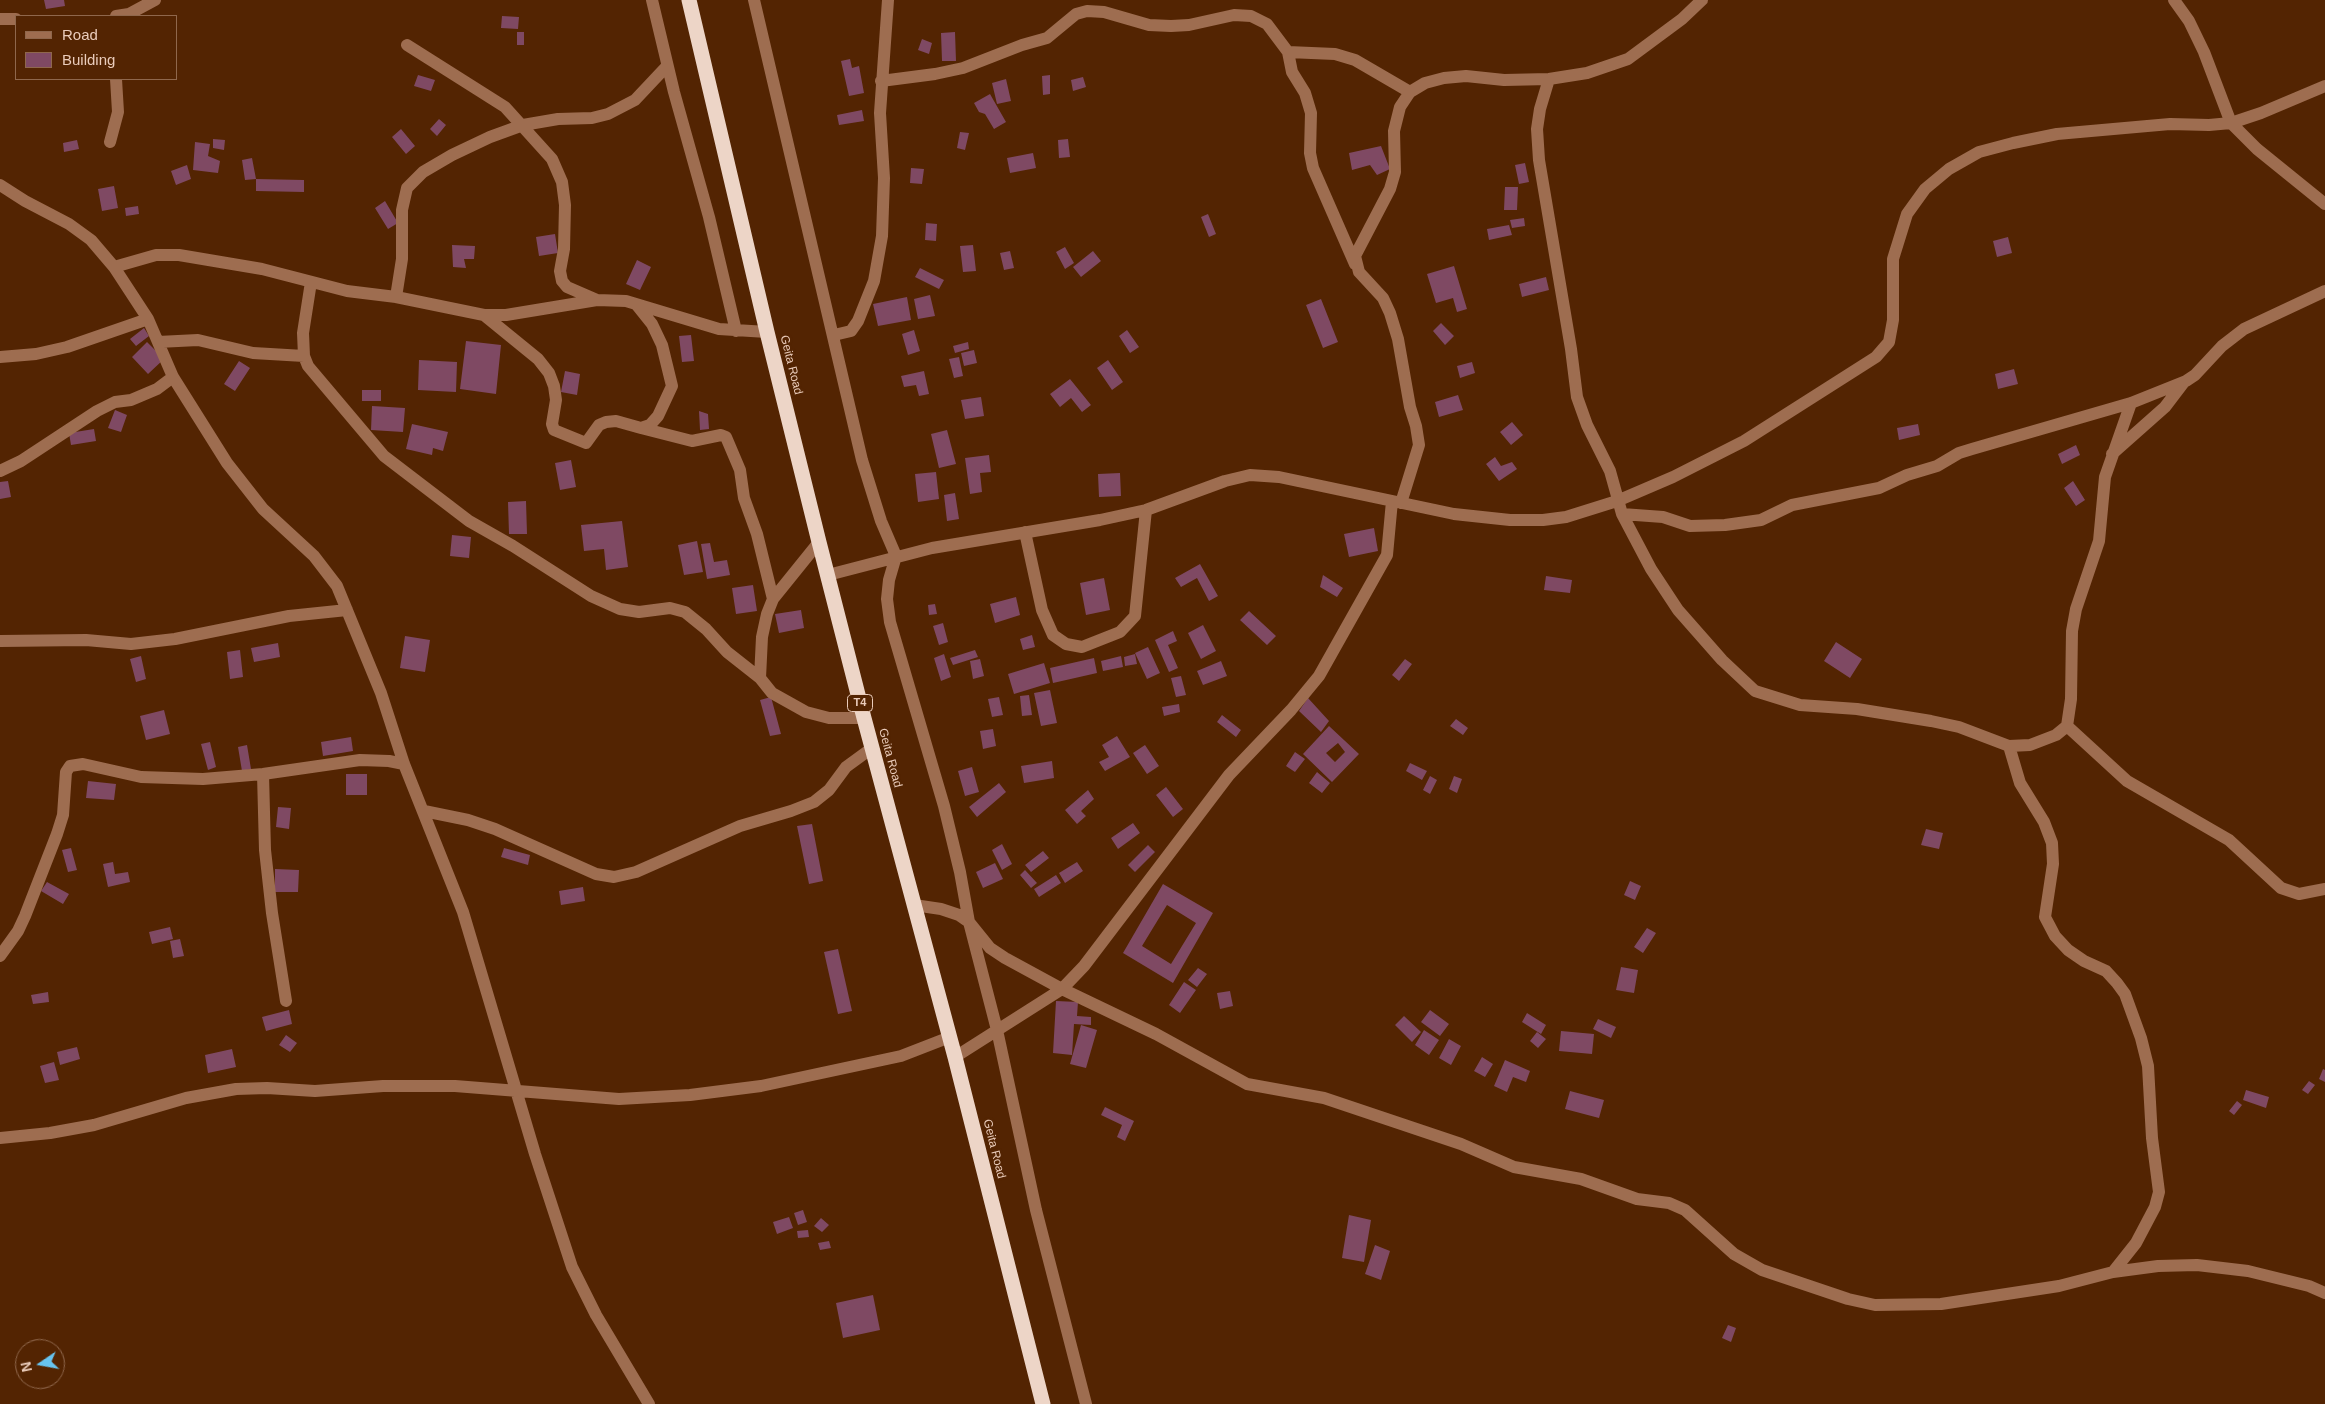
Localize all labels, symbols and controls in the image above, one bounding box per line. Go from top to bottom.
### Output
legend [15,15,178,80]
text: Road [62,26,98,43]
text: Building [62,51,115,68]
street label: Geita Road [777,334,805,396]
road number: T4 [848,694,872,711]
street label: Geita Road [875,727,905,789]
street label: Geita Road [980,1118,1008,1180]
north arrow [15,1339,65,1389]
text: N [17,1360,35,1374]

